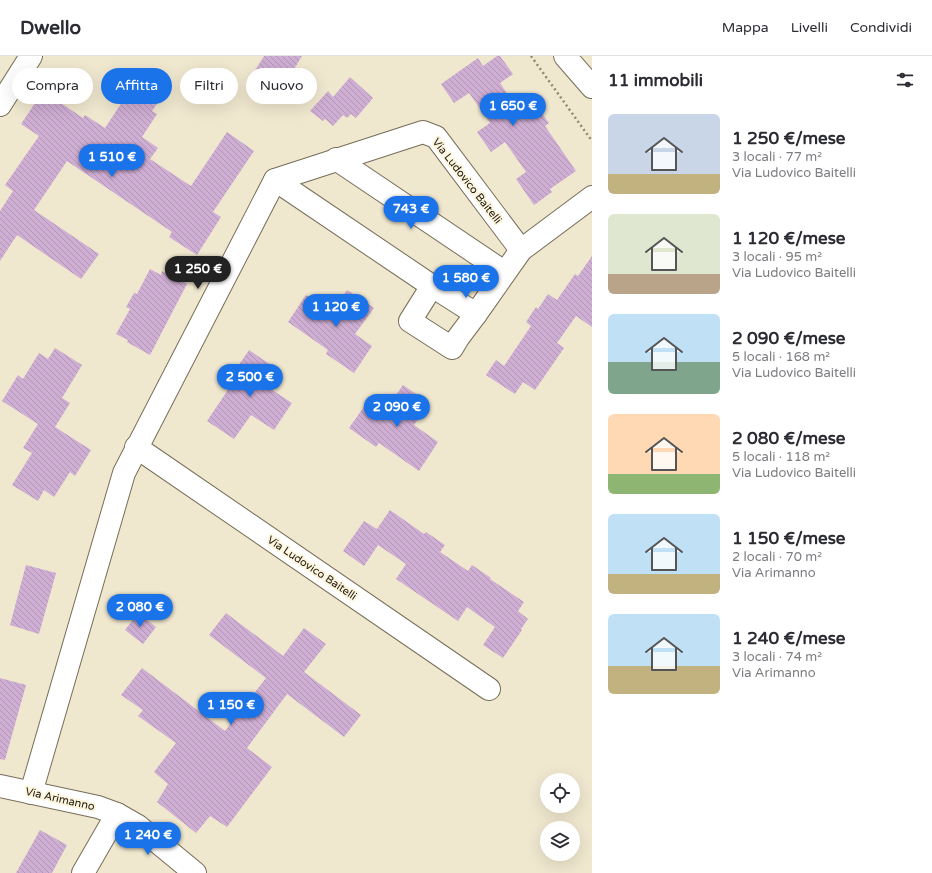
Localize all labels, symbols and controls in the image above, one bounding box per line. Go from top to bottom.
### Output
text: Dwello [20,17,81,39]
text: Mappa [722,19,769,36]
text: Livelli [791,19,828,36]
text: Condividi [850,19,912,36]
chip: Compra [12,68,93,104]
chip: Affitta [101,68,172,104]
chip: Filtri [180,68,238,104]
chip: Nuovo [246,68,317,104]
icon: filters [894,69,916,91]
text: 11 immobili [608,70,703,91]
pin: 1 650 € [476,93,550,127]
text: 1 650 € [489,98,537,114]
text: 1 250 €/mese [732,128,845,149]
icon: home [640,130,688,178]
street label: Via Ludovico Baitelli [430,136,504,226]
pin: 1 510 € [75,144,149,178]
text: 1 510 € [88,149,136,165]
text: 3 locali · 77 m² [732,149,822,165]
text: Via Ludovico Baitelli [732,165,856,181]
pin: 743 € [383,196,439,230]
text: 743 € [393,201,429,217]
text: 1 120 €/mese [732,228,845,249]
icon: home [640,230,688,278]
text: 3 locali · 95 m² [732,249,822,265]
pin: 1 250 € [161,256,235,290]
text: 1 250 € [174,261,222,277]
pin: 1 580 € [429,265,503,299]
text: Via Ludovico Baitelli [732,265,856,281]
text: 1 580 € [442,270,490,286]
pin: 1 120 € [299,294,373,328]
text: 1 120 € [312,299,360,315]
text: 2 090 €/mese [732,328,845,349]
icon: home [640,330,688,378]
text: 5 locali · 168 m² [732,349,830,365]
pin: 2 500 € [213,364,287,398]
text: Via Ludovico Baitelli [732,365,856,381]
text: 2 500 € [226,369,274,385]
pin: 2 090 € [360,394,434,428]
text: 2 090 € [373,399,421,415]
text: 2 080 €/mese [732,428,845,449]
icon: home [640,430,688,478]
text: 5 locali · 118 m² [732,449,830,465]
text: Via Ludovico Baitelli [732,465,856,481]
text: 1 150 €/mese [732,528,845,549]
icon: home [640,530,688,578]
street label: Via Ludovico Baitelli [265,533,359,603]
text: 2 locali · 70 m² [732,549,822,565]
text: Via Arimanno [732,565,816,581]
pin: 2 080 € [103,594,177,628]
text: 2 080 € [116,599,164,615]
text: 1 240 €/mese [732,628,845,649]
icon: home [640,630,688,678]
text: 3 locali · 74 m² [732,649,822,665]
text: Via Arimanno [732,665,816,681]
pin: 1 150 € [194,692,268,726]
text: 1 150 € [207,697,255,713]
map controls [540,773,580,861]
button: locate [540,773,580,813]
street label: Via Arimanno [24,785,96,813]
button: layers [540,821,580,861]
pin: 1 240 € [111,822,185,856]
text: 1 240 € [124,827,172,843]

